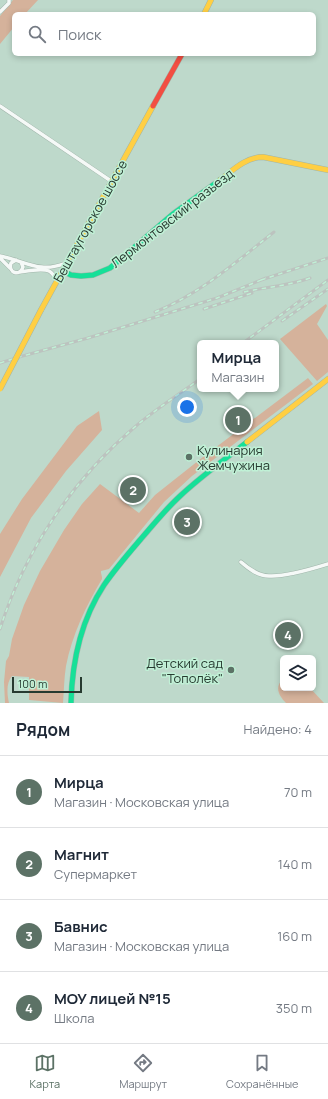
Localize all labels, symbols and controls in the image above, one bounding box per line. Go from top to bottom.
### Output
search box [12,12,316,56]
icon: search [26,23,48,45]
text: Поиск [58,24,102,45]
street label: Бештаугорское шоссе [49,156,131,285]
street label: Лермонтовский разъезд [107,164,237,272]
popup [197,340,279,392]
text: Мирца [212,347,261,368]
text: Магазин [212,368,264,386]
your location [177,397,197,417]
pin: 1 [225,405,251,435]
place label: Кулинария Жемчужина [197,441,270,474]
marker: Кулинария Жемчужина [184,452,194,462]
pin: 2 [120,475,146,505]
pin: 3 [174,507,200,537]
pin: 4 [275,620,301,650]
place label: Детский сад "Тополёк" [146,654,223,687]
map controls [280,655,316,691]
button: layers [280,655,316,691]
marker: Детский сад "Тополёк" [226,665,236,675]
scale bar [12,675,82,694]
text: 100 m [18,676,47,691]
text: Рядом [16,718,70,741]
text: Найдено: 4 [244,720,312,738]
text: Мирца [54,772,104,793]
text: 1 [26,783,32,801]
text: 70 m [284,783,312,801]
text: Магазин · Московская улица [54,793,229,811]
text: Магнит [54,844,109,865]
text: 2 [25,855,33,873]
text: 140 m [278,855,312,873]
text: Супермаркет [54,865,137,883]
text: Бавнис [54,916,108,937]
text: 3 [25,927,33,945]
text: 160 m [277,927,312,945]
text: Магазин · Московская улица [54,937,229,955]
text: МОУ лицей №15 [54,988,171,1009]
text: 4 [25,999,33,1017]
text: 350 m [276,999,312,1017]
text: Школа [54,1009,95,1027]
tab: Карта [30,1052,60,1091]
tab: Маршрут [119,1052,167,1091]
tab: Сохранённые [226,1052,298,1091]

